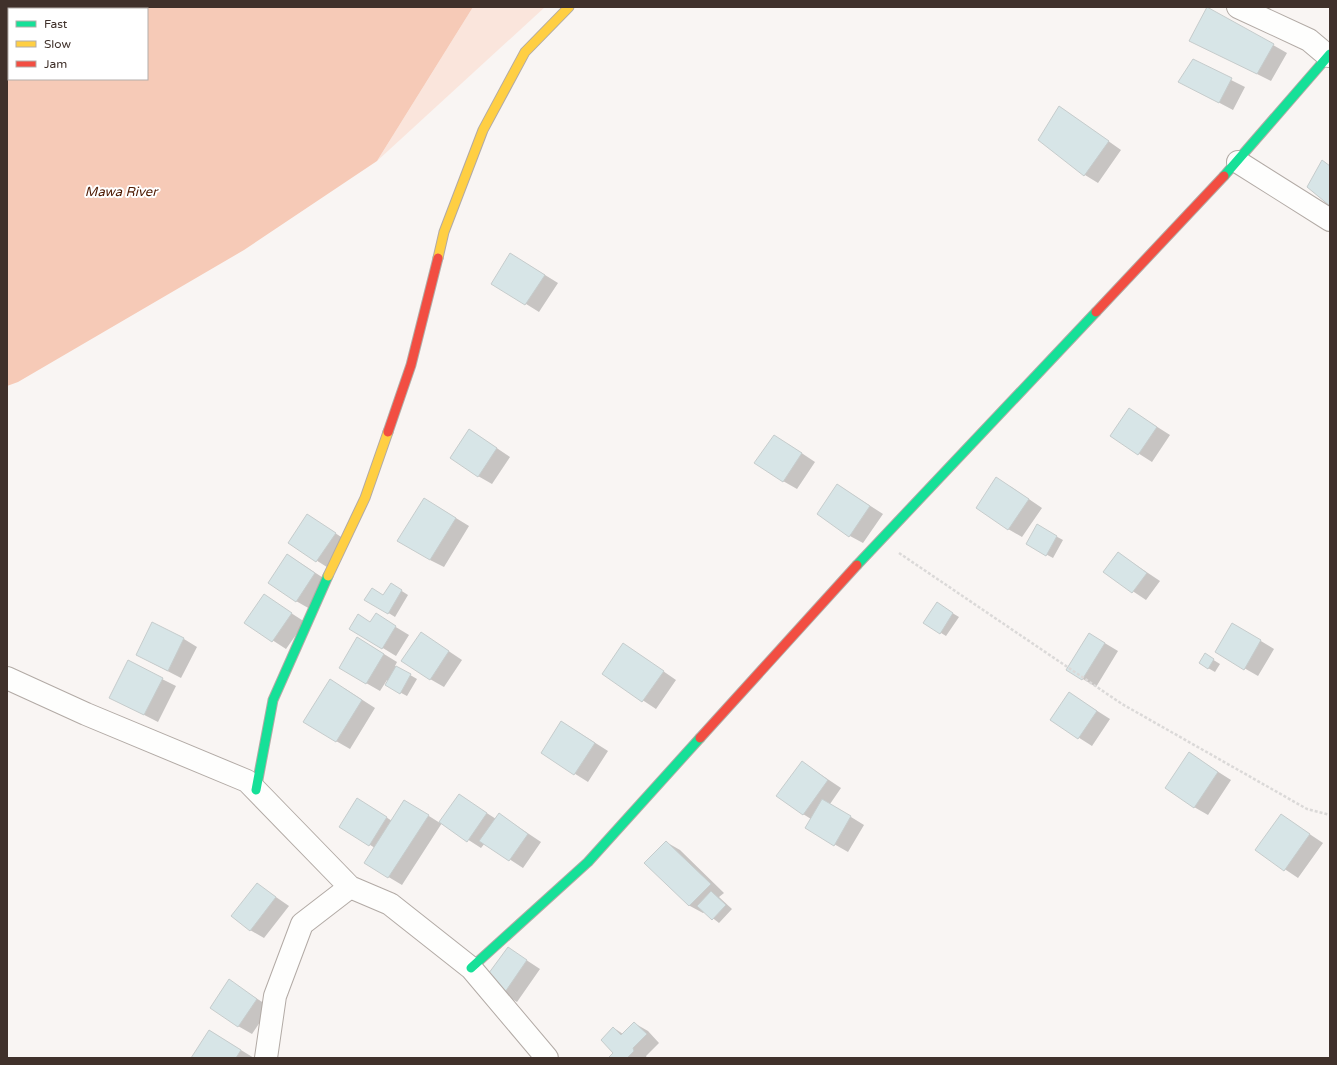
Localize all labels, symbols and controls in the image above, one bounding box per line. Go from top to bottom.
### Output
legend [8,8,148,80]
text: Fast [44,17,68,31]
text: Slow [44,37,71,51]
text: Jam [44,57,67,71]
water label: Mawa River [85,184,159,200]

